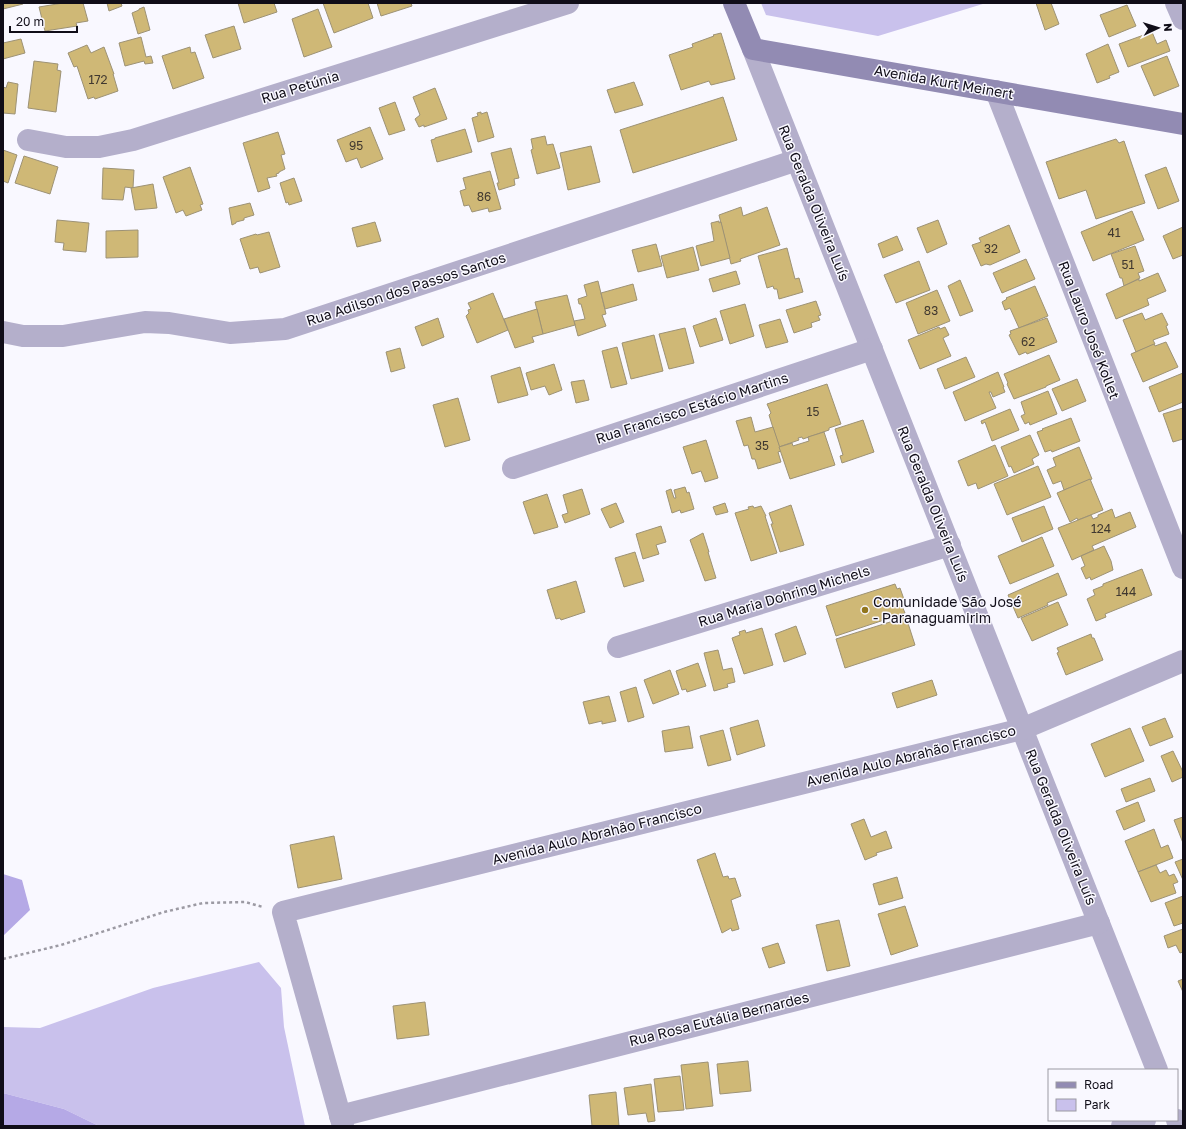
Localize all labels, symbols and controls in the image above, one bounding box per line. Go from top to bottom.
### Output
scale bar [10,8,77,34]
north arrow [1138,8,1178,48]
text: 20 m [16,14,44,29]
text: N [1162,23,1175,32]
street label: Avenida Kurt Meinert [873,61,1015,102]
street label: Rua Petúnia [259,67,341,106]
house number: 172 [88,72,108,87]
street label: Rua Geralda Oliveira Luís [775,122,854,283]
house number: 95 [349,138,363,153]
house number: 86 [477,189,491,204]
house number: 41 [1107,225,1121,240]
house number: 32 [984,241,998,256]
street label: Rua Adilson dos Passos Santos [304,248,508,329]
house number: 51 [1122,257,1135,272]
street label: Rua Lauro José Kollet [1055,258,1124,401]
house number: 83 [924,303,938,318]
house number: 62 [1021,334,1035,349]
street label: Rua Francisco Estácio Martins [593,368,790,447]
house number: 15 [807,404,819,419]
street label: Rua Geralda Oliveira Luís [894,423,973,584]
house number: 35 [755,438,769,453]
house number: 124 [1091,521,1111,536]
street label: Rua Maria Dohring Michels [696,561,872,630]
house number: 144 [1116,584,1136,599]
place label: Comunidade São José - Paranaguamirim [873,593,1021,626]
marker: Comunidade São José - Paranaguamirim [860,605,870,615]
street label: Avenida Aulo Abrahão Francisco [804,721,1017,790]
street label: Rua Geralda Oliveira Luís [1022,746,1101,907]
street label: Avenida Aulo Abrahão Francisco [490,799,703,868]
street label: Rua Rosa Eutália Bernardes [627,988,811,1049]
legend [1048,1069,1178,1121]
text: Road [1084,1077,1113,1092]
text: Park [1084,1097,1110,1112]

